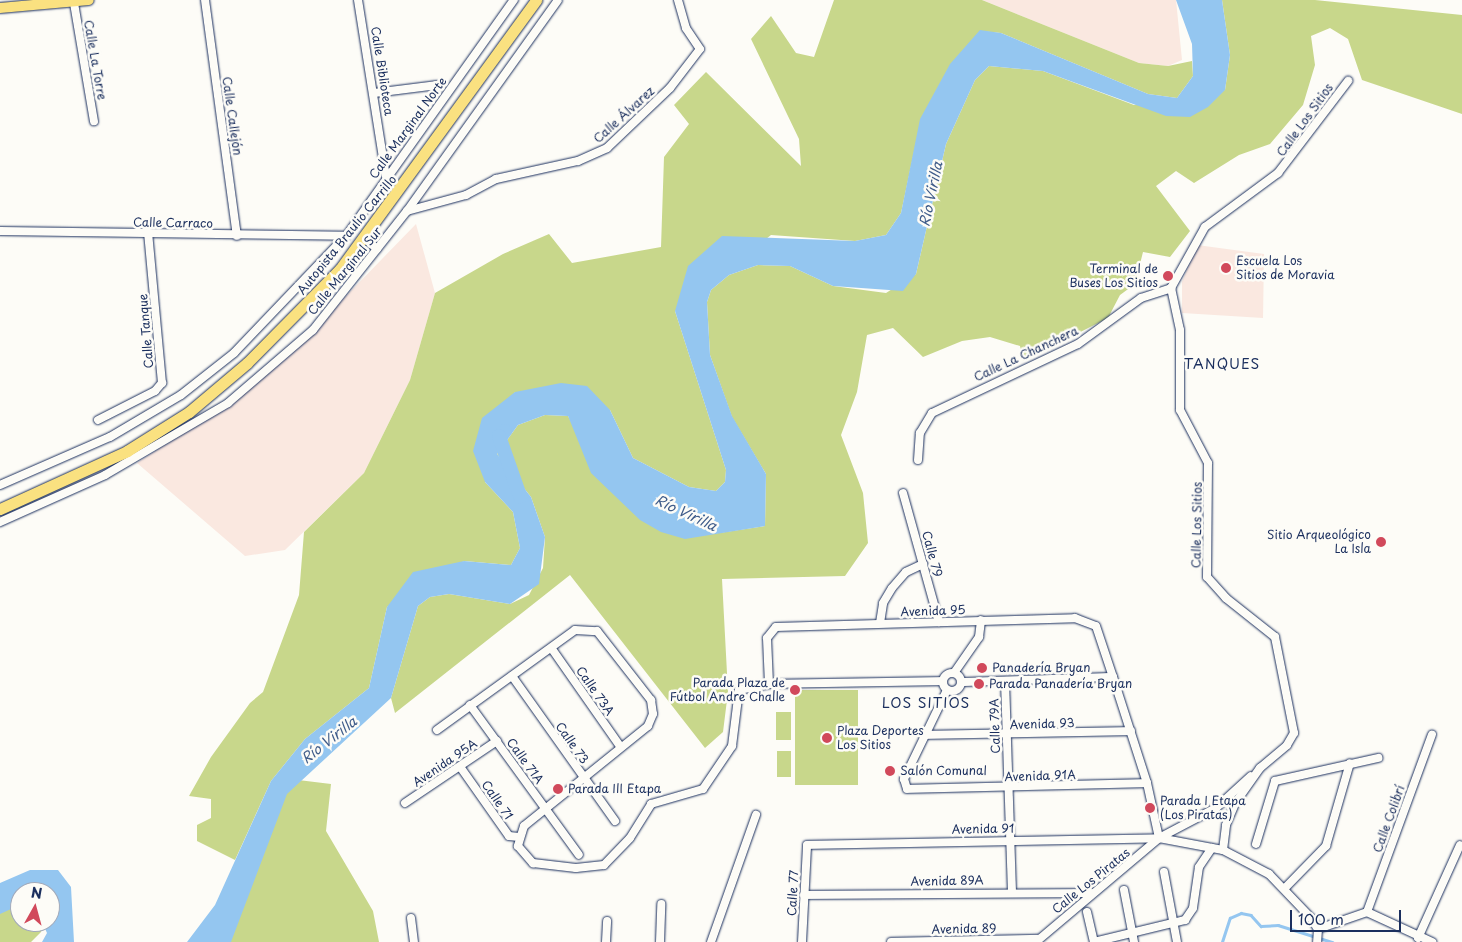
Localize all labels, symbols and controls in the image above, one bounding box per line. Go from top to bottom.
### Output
street label: Calle La Torre [81,19,109,101]
street label: Calle Biblioteca [368,26,396,116]
street label: Calle Marginal Norte [366,74,450,182]
street label: Calle Callejón [219,76,245,156]
street label: Calle Los Sitios [1274,81,1336,159]
street label: Calle Álvarez [591,84,657,146]
water label: Río Virilla [916,160,946,228]
street label: Autopista Braulio Carrillo [295,173,399,297]
street label: Calle Carraco [133,215,213,231]
street label: Calle Marginal Sur [305,224,385,318]
place label: Escuela Los Sitios de Moravia [1236,254,1336,282]
place label: Terminal de Buses Los Sitios [1068,262,1158,290]
marker: Escuela Los Sitios de Moravia [1220,262,1232,274]
marker: Terminal de Buses Los Sitios [1162,270,1174,282]
street label: Calle Tanque [136,293,156,369]
street label: Calle La Chanchera [971,323,1081,385]
district label: TANQUES [1183,356,1261,372]
street label: Calle Los Sitios [1189,481,1205,569]
water label: Río Virilla [652,491,720,535]
place label: Sitio Arqueológico La Isla [1267,528,1371,556]
street label: Calle 79 [919,530,945,578]
marker: Sitio Arqueológico La Isla [1375,536,1387,548]
street label: Avenida 95 [901,603,965,619]
place label: Panadería Bryan [992,661,1090,675]
marker: Panadería Bryan [976,662,988,674]
street label: Calle 73A [573,664,617,718]
place label: Parada Plaza de Fútbol Andre Challe [670,676,785,704]
place label: Parada Panadería Bryan [989,677,1132,691]
marker: Parada Panadería Bryan [973,678,985,690]
marker: Parada Plaza de Fútbol Andre Challe [789,684,801,696]
district label: LOS SITIOS [881,695,971,711]
street label: Calle 79A [987,698,1003,754]
water label: Río Virilla [297,713,361,767]
street label: Avenida 93 [1010,716,1074,732]
street label: Calle 73 [552,719,592,767]
place label: Plaza Deportes Los Sitios [837,724,925,752]
marker: Plaza Deportes Los Sitios [821,732,833,744]
street label: Calle 71A [503,735,547,787]
street label: Avenida 95A [410,736,480,790]
place label: Salón Comunal [900,764,988,778]
marker: Salón Comunal [884,765,896,777]
street label: Avenida 91A [1004,768,1076,784]
street label: Calle 71 [478,778,516,822]
place label: Parada III Etapa [568,782,661,796]
marker: Parada III Etapa [552,783,564,795]
street label: Calle Colibrí [1370,783,1408,855]
place label: Parada I Etapa (Los Piratas) [1160,794,1246,822]
marker: Parada I Etapa (Los Piratas) [1144,802,1156,814]
street label: Avenida 91 [952,821,1014,837]
street label: Calle Los Piratas [1049,845,1133,917]
street label: Calle 77 [785,869,801,917]
street label: Avenida 89A [910,873,984,889]
north arrow [10,882,60,932]
text: N [30,882,44,904]
scale bar [1292,900,1403,932]
text: 100 m [1298,907,1344,930]
street label: Avenida 89 [932,921,996,937]

